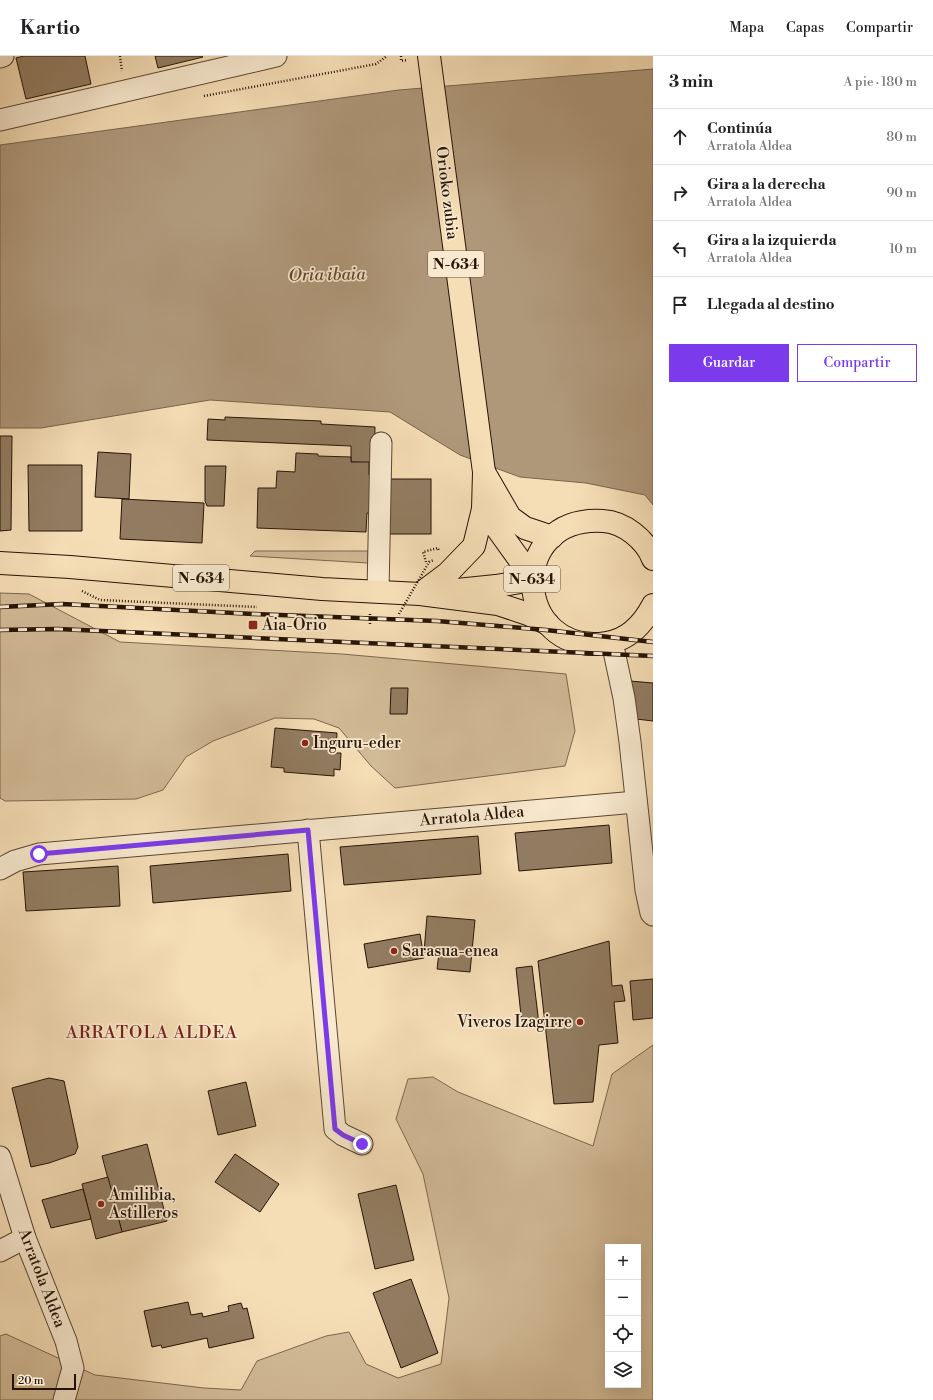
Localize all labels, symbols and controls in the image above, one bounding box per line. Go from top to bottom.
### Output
text: Kartio [20,16,80,40]
text: Mapa [729,19,764,37]
text: Capas [786,19,824,37]
text: Compartir [846,19,913,37]
text: 3 min [669,71,713,93]
text: A pie · 180 m [844,74,917,90]
text: Continúa [707,119,772,138]
icon: ahead [669,126,691,148]
text: 80 m [886,129,917,145]
text: Arratola Aldea [707,138,792,154]
street label: Orioko zubia [431,145,463,242]
text: Gira a la derecha [707,175,826,194]
icon: right [669,182,691,204]
text: 90 m [886,185,917,201]
text: Arratola Aldea [707,194,792,210]
text: Gira a la izquierda [707,231,837,250]
icon: left [669,238,691,260]
text: 10 m [889,241,917,257]
text: Arratola Aldea [707,250,792,266]
road number: N-634 [428,251,484,277]
water label: Oria ibaia [288,263,366,287]
icon: arrive [669,294,691,316]
text: Llegada al destino [707,295,835,314]
button: Guardar [669,344,789,382]
button: Compartir [797,344,917,382]
road number: N-634 [173,565,229,591]
road number: N-634 [504,566,560,592]
place label: Aia-Orio [261,615,327,635]
marker: Aia-Orio [247,619,259,631]
place label: Inguru-eder [313,733,401,753]
marker: Inguru-eder [300,738,310,748]
street label: Arratola Aldea [418,801,526,831]
route start [30,845,48,863]
place label: Sarasua-enea [402,941,499,961]
marker: Sarasua-enea [389,946,399,956]
place label: Viveros Izagirre [456,1012,572,1032]
marker: Viveros Izagirre [575,1017,585,1027]
district label: ARRATOLA ALDEA [65,1022,238,1044]
route end [353,1135,371,1153]
place label: Amilibia, Astilleros [108,1185,178,1223]
marker: Amilibia, Astilleros [96,1199,106,1209]
street label: Arratola Aldea [14,1225,70,1331]
map controls [605,1244,641,1388]
button: + [605,1244,641,1280]
button: − [605,1280,641,1316]
button: locate [605,1316,641,1352]
button: layers [605,1352,641,1388]
scale bar [12,1372,76,1391]
text: 20 m [18,1374,43,1388]

